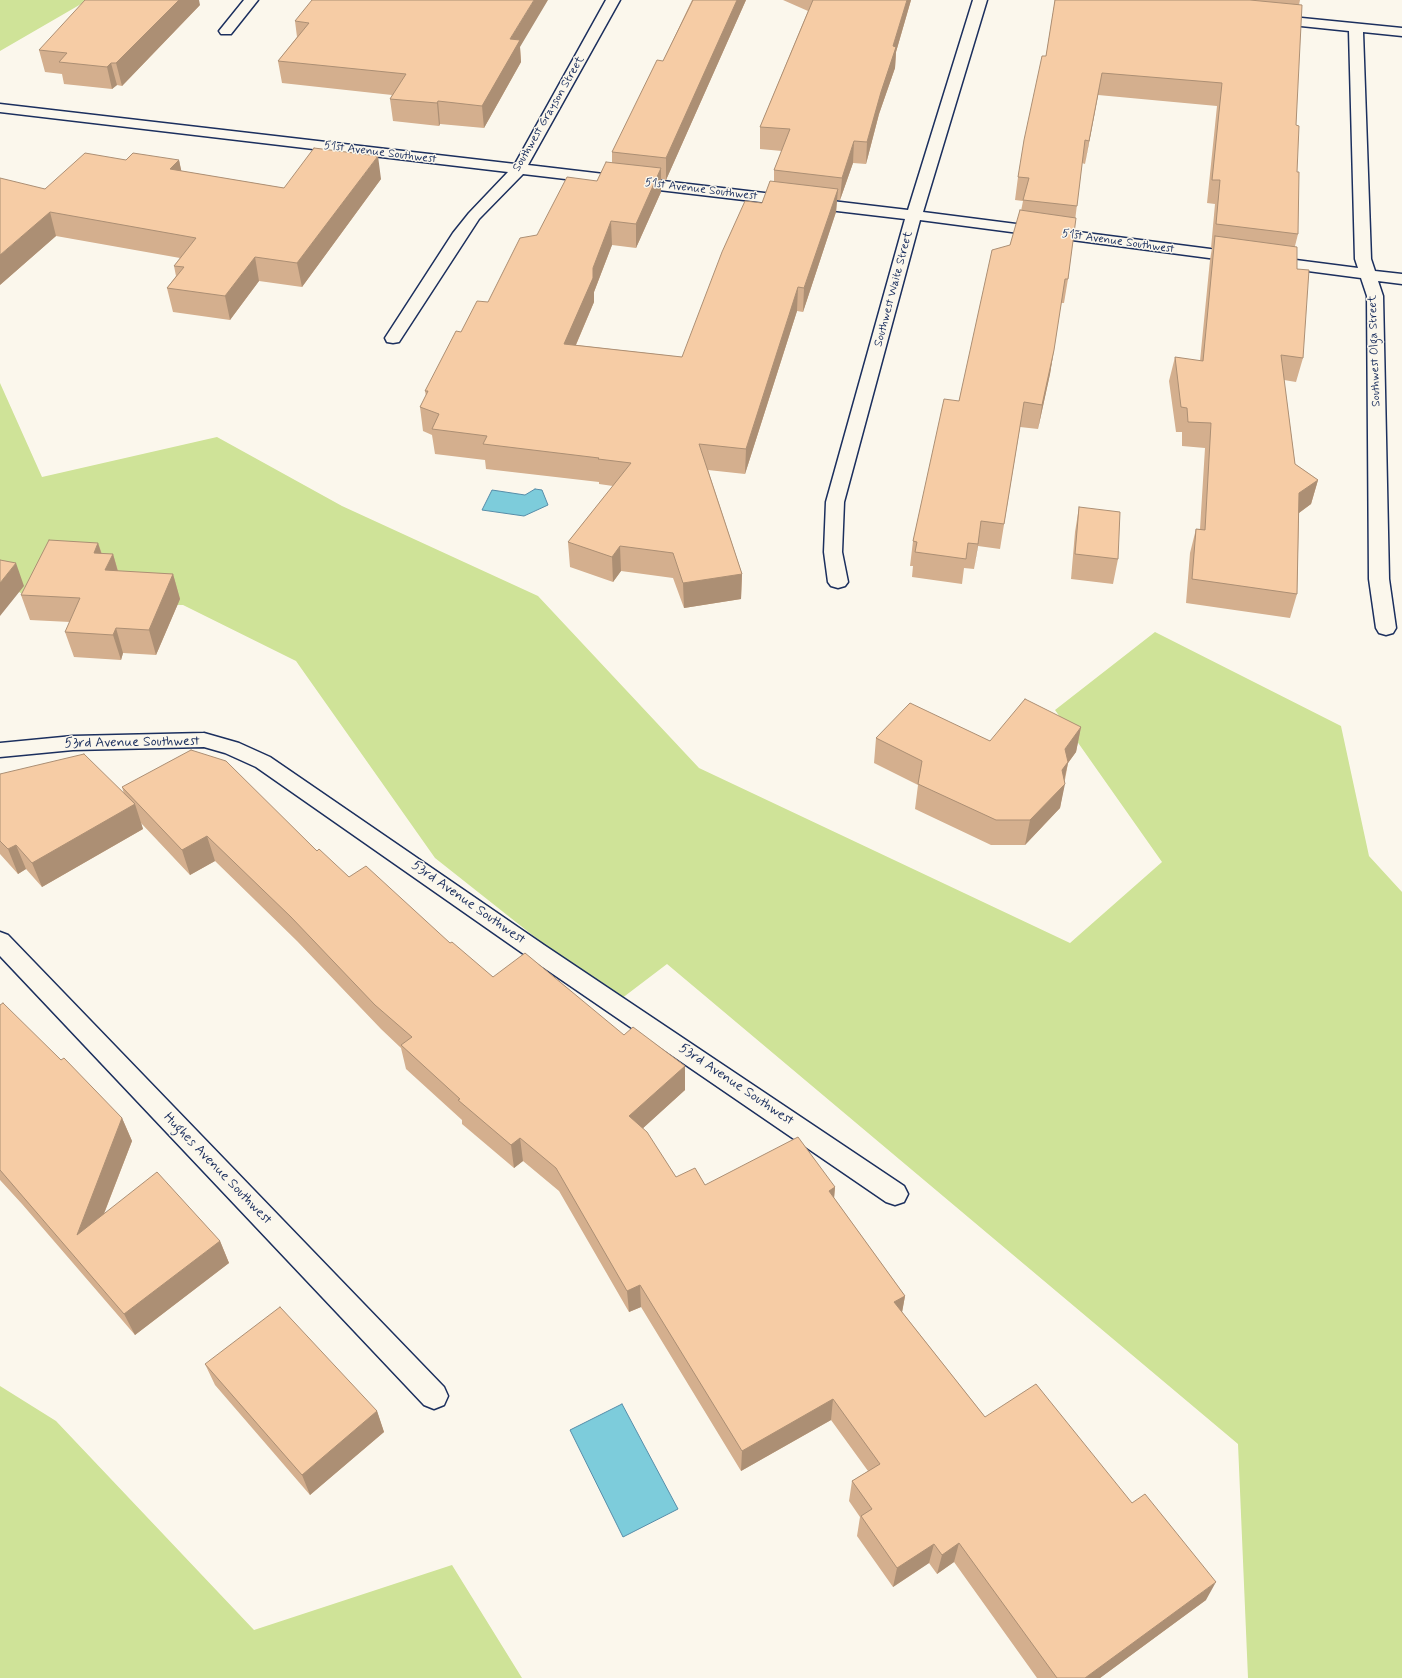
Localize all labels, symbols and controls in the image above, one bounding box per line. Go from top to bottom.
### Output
street label: Southwest Grayson Street [510,54,588,174]
street label: 51st Avenue Southwest [323,139,437,167]
street label: 51st Avenue Southwest [644,176,758,204]
street label: 51st Avenue Southwest [1061,227,1175,257]
street label: Southwest Waite Street [872,230,916,348]
street label: Southwest Olga Street [1366,295,1384,407]
street label: 53rd Avenue Southwest [64,733,200,753]
street label: 53rd Avenue Southwest [408,857,528,949]
street label: 53rd Avenue Southwest [675,1040,797,1130]
street label: Hughes Avenue Southwest [159,1110,275,1228]

